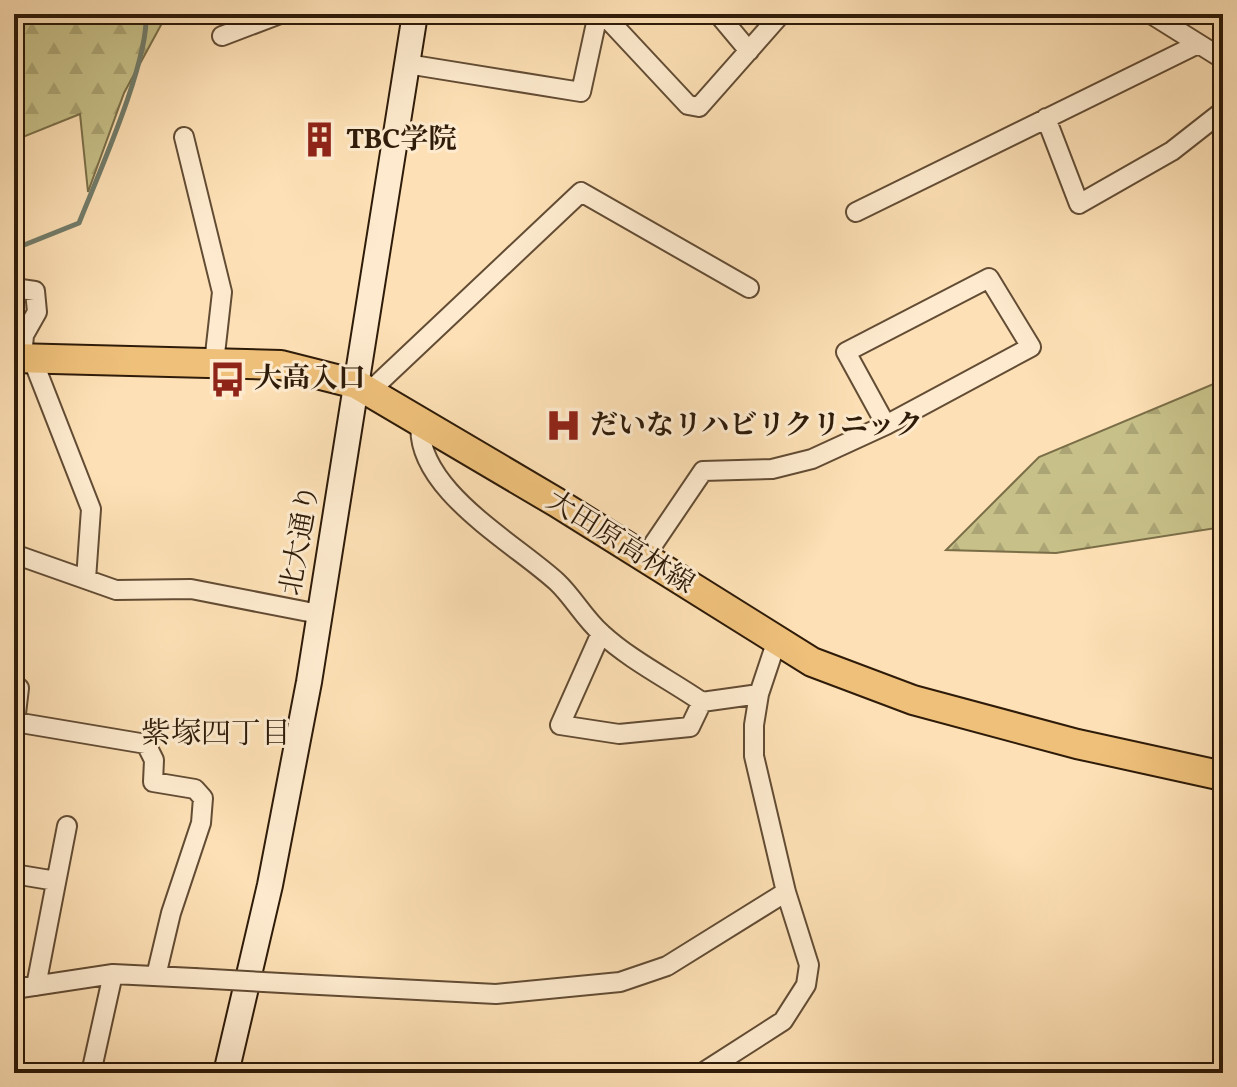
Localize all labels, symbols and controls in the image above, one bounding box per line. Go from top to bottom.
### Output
building icon: TBC学院 [301,121,339,159]
place label: TBC学院 [346,121,456,160]
bus stop icon: 大高入口 [209,360,247,398]
place label: 大高入口 [254,360,366,399]
hospital icon: だいなリハビリクリニック [545,407,583,445]
place label: だいなリハビリクリニック [590,407,923,446]
street label: 北大通り [272,481,330,599]
street label: 大田原高林線 [538,482,702,604]
district label: 紫塚四丁目 [141,714,291,756]

